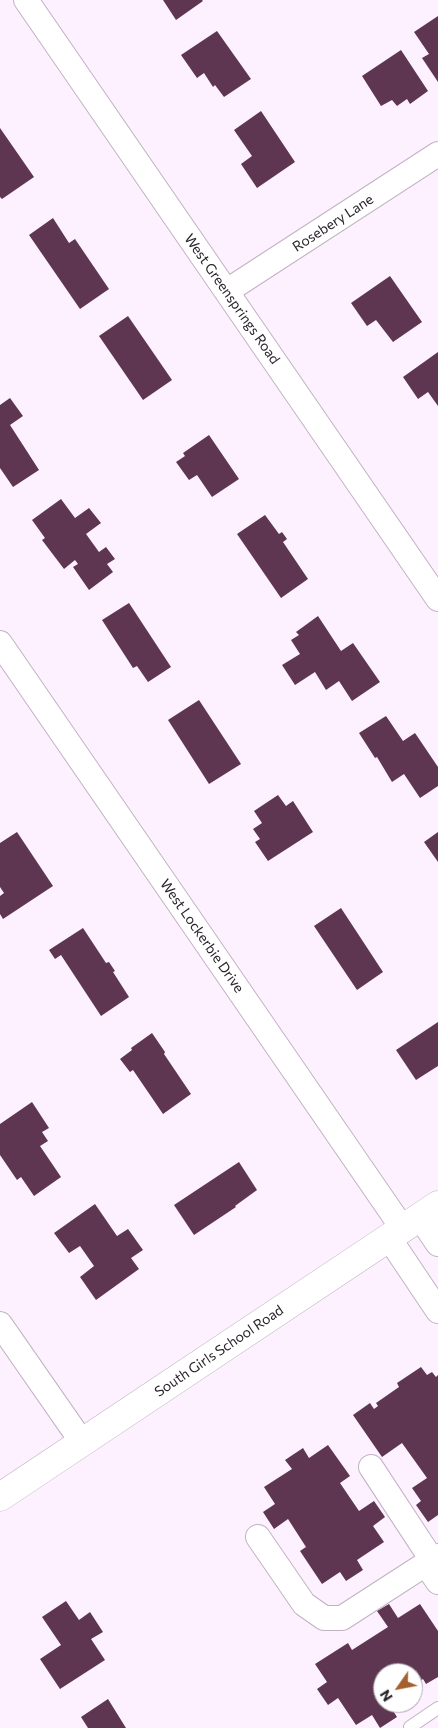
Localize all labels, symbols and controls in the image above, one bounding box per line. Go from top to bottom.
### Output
street label: Rosebery Lane [289,191,377,255]
street label: West Greensprings Road [181,231,283,367]
street label: West Lockerbie Drive [156,876,248,996]
street label: South Girls School Road [151,1302,287,1400]
north arrow [373,1663,423,1713]
text: N [376,1687,396,1705]

